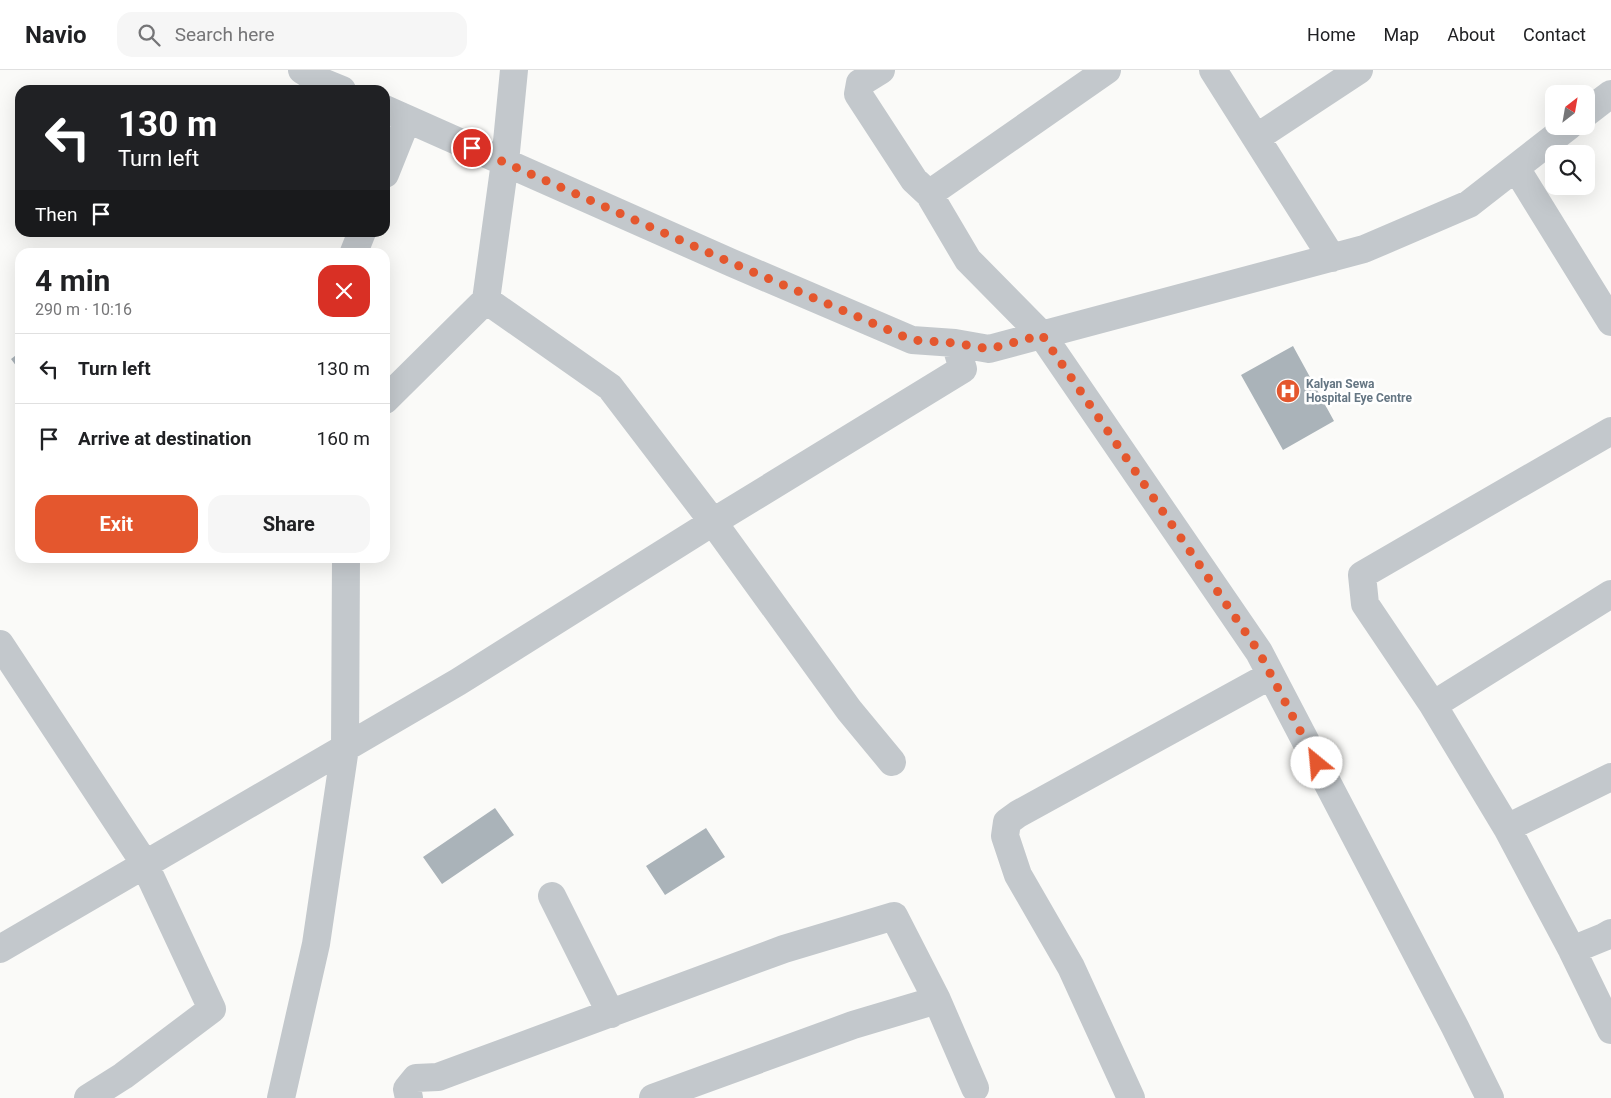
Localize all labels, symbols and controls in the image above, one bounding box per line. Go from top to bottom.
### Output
search box [117,12,467,57]
text: Navio [25,21,87,49]
icon: search [135,21,163,49]
text: Search here [175,23,275,46]
text: Home [1307,24,1356,45]
text: Map [1384,24,1419,45]
text: About [1447,24,1495,45]
text: Contact [1523,24,1586,45]
north arrow [1545,85,1595,135]
map controls [1545,85,1595,195]
text: 130 m [118,104,217,145]
icon: left [35,105,100,170]
pin [451,127,493,169]
icon: arrive [458,134,486,162]
button: search [1545,145,1595,195]
text: Turn left [118,146,199,171]
icon: arrive [87,200,115,228]
text: Then [35,203,77,226]
text: 4 min [35,263,110,298]
button: close [318,265,370,317]
text: 290 m · 10:16 [35,300,132,319]
icon: left [35,355,63,383]
text: Turn left [78,357,151,380]
text: 130 m [317,357,370,380]
place label: Kalyan Sewa Hospital Eye Centre [1306,377,1412,405]
hospital icon: Kalyan Sewa Hospital Eye Centre [1275,378,1301,404]
icon: arrive [35,425,63,453]
text: Arrive at destination [78,427,251,450]
text: 160 m [317,427,370,450]
button: Exit [35,495,198,553]
button: Share [208,495,370,553]
position arrow [1290,736,1342,788]

